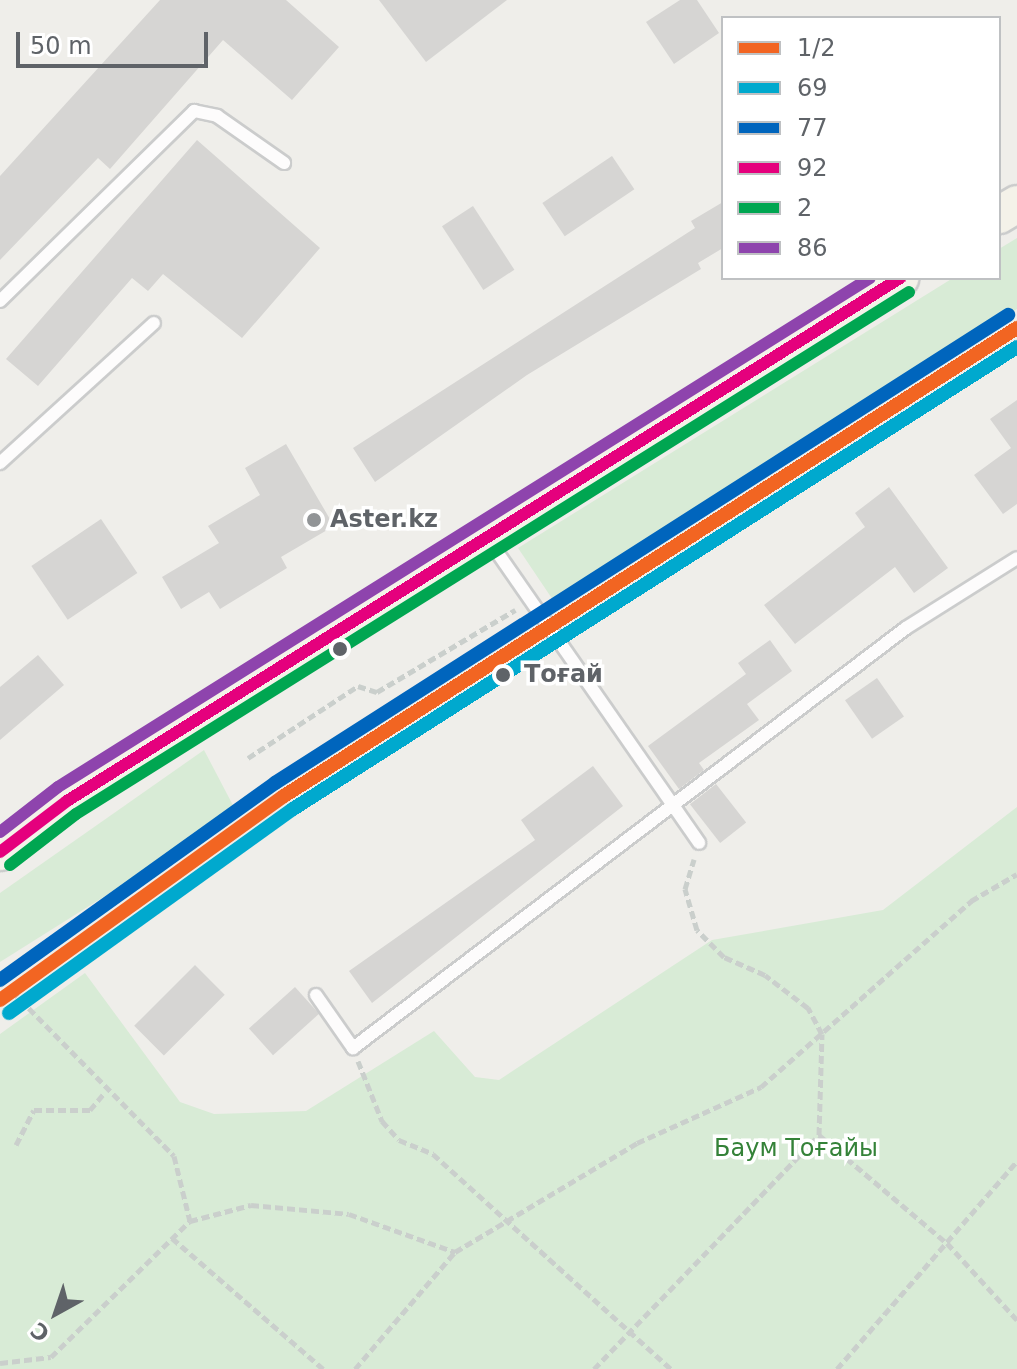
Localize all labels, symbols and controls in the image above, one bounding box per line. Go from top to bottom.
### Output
scale bar [20,16,212,66]
legend [721,16,1001,280]
text: 50 m [30,32,92,60]
text: 1/2 [797,34,836,62]
text: 69 [797,74,828,102]
text: 77 [797,114,828,142]
text: 92 [797,154,828,182]
text: 2 [797,194,812,222]
text: 86 [797,234,828,262]
place label: Aster.kz [330,506,438,534]
marker: Aster.kz [305,511,323,529]
unlabelled marker [332,641,348,657]
marker: Тоғай [489,661,517,689]
place label: Тоғай [524,661,603,689]
park label: Баум Тоғайы [714,1135,878,1163]
north arrow [16,1273,96,1353]
text: С [26,1317,54,1347]

